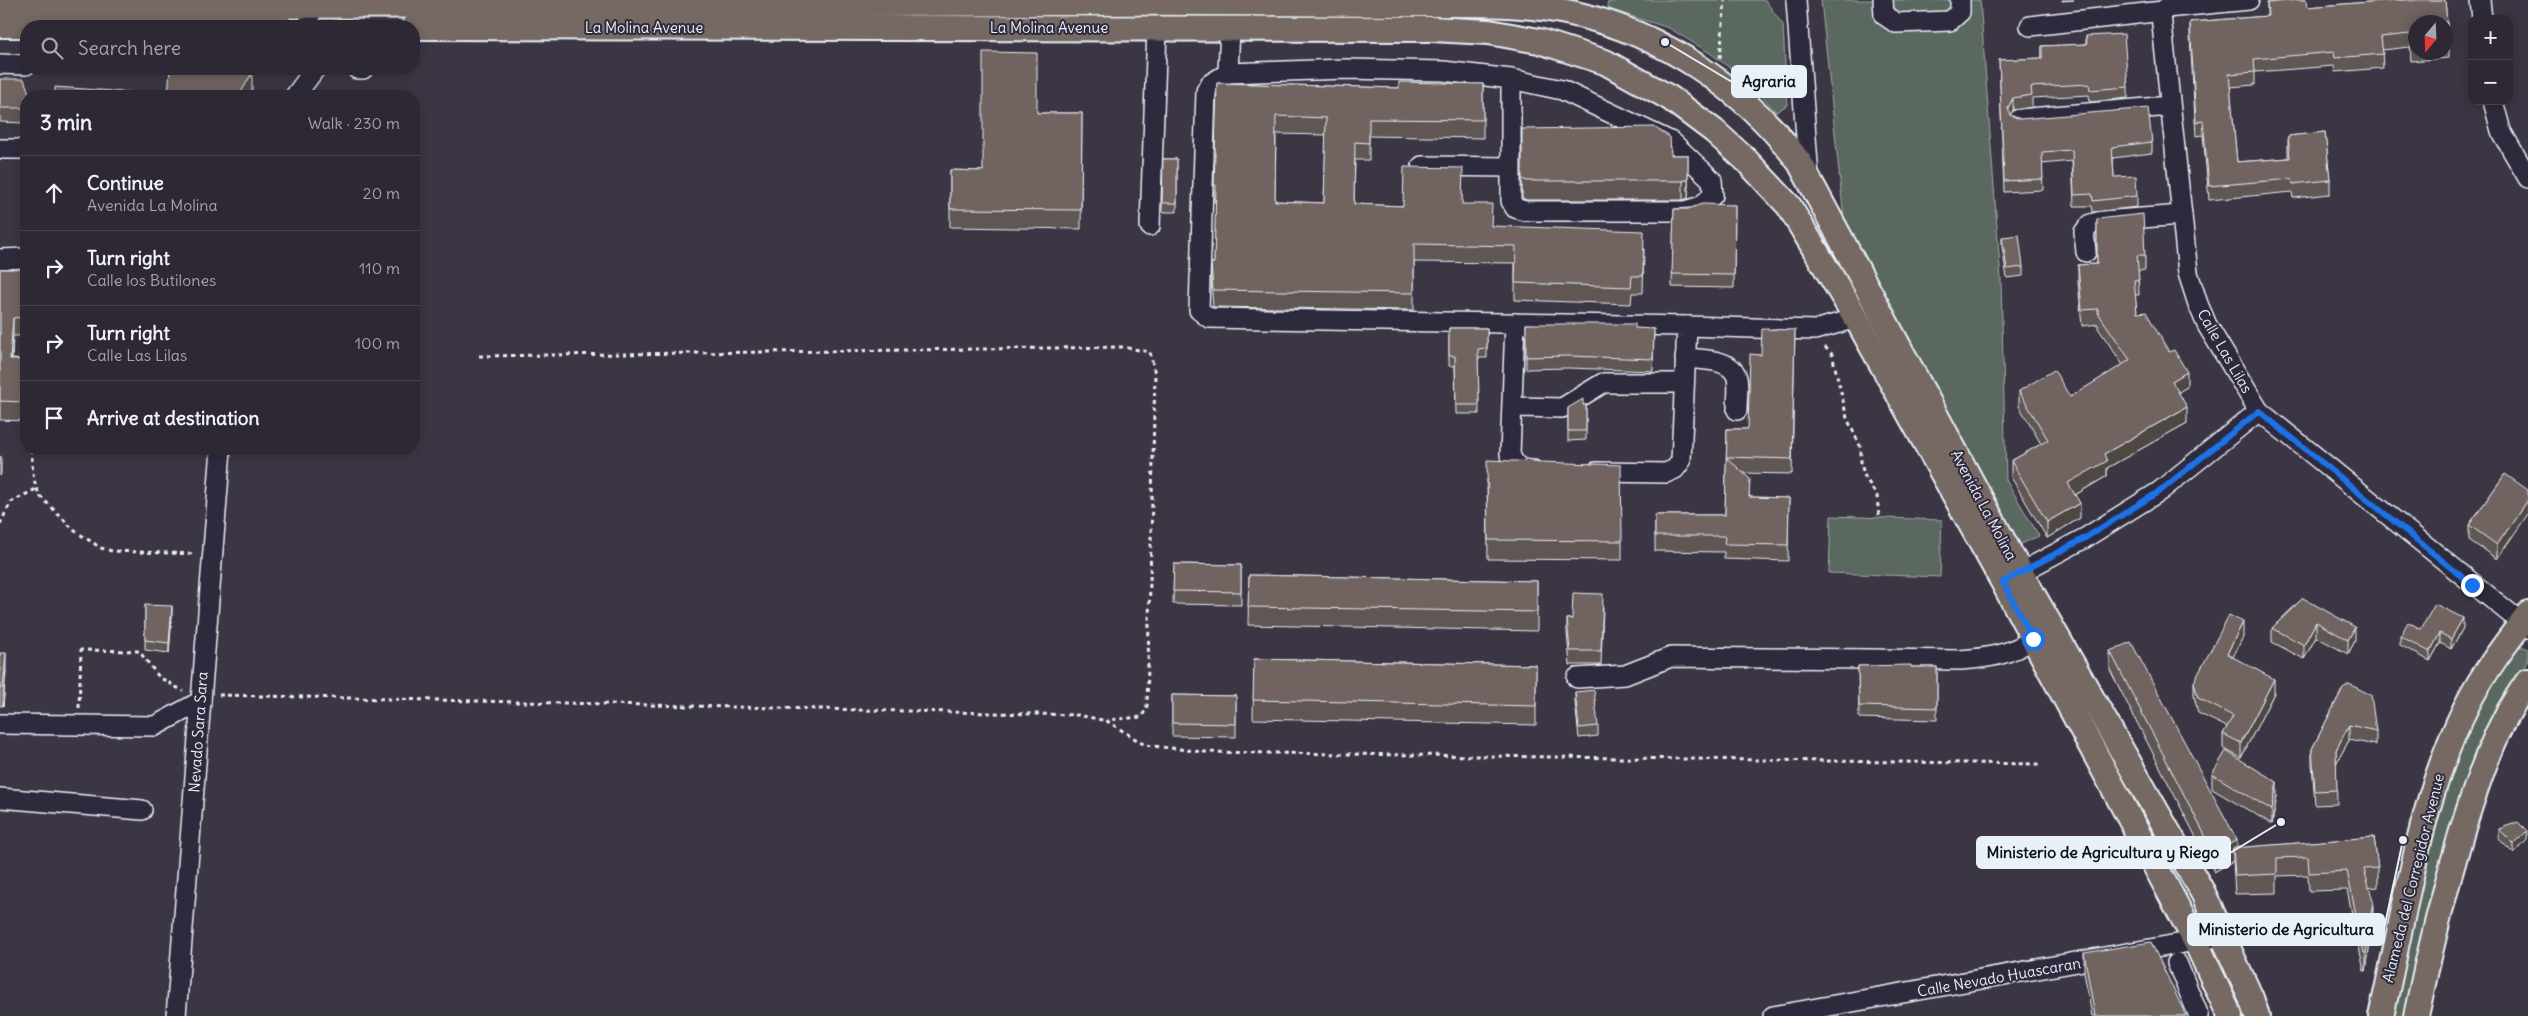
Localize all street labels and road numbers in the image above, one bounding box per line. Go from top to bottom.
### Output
street label: La Molina Avenue [585,18,703,37]
street label: La Molina Avenue [990,18,1108,37]
street label: Calle Las Lilas [2193,306,2257,397]
street label: Avenida La Molina [1947,446,2021,564]
street label: Nevado Sara Sara [184,670,212,793]
street label: Alameda del Corregidor Avenue [2378,772,2448,984]
street label: Calle Nevado Huascaran [1916,953,2083,1001]

